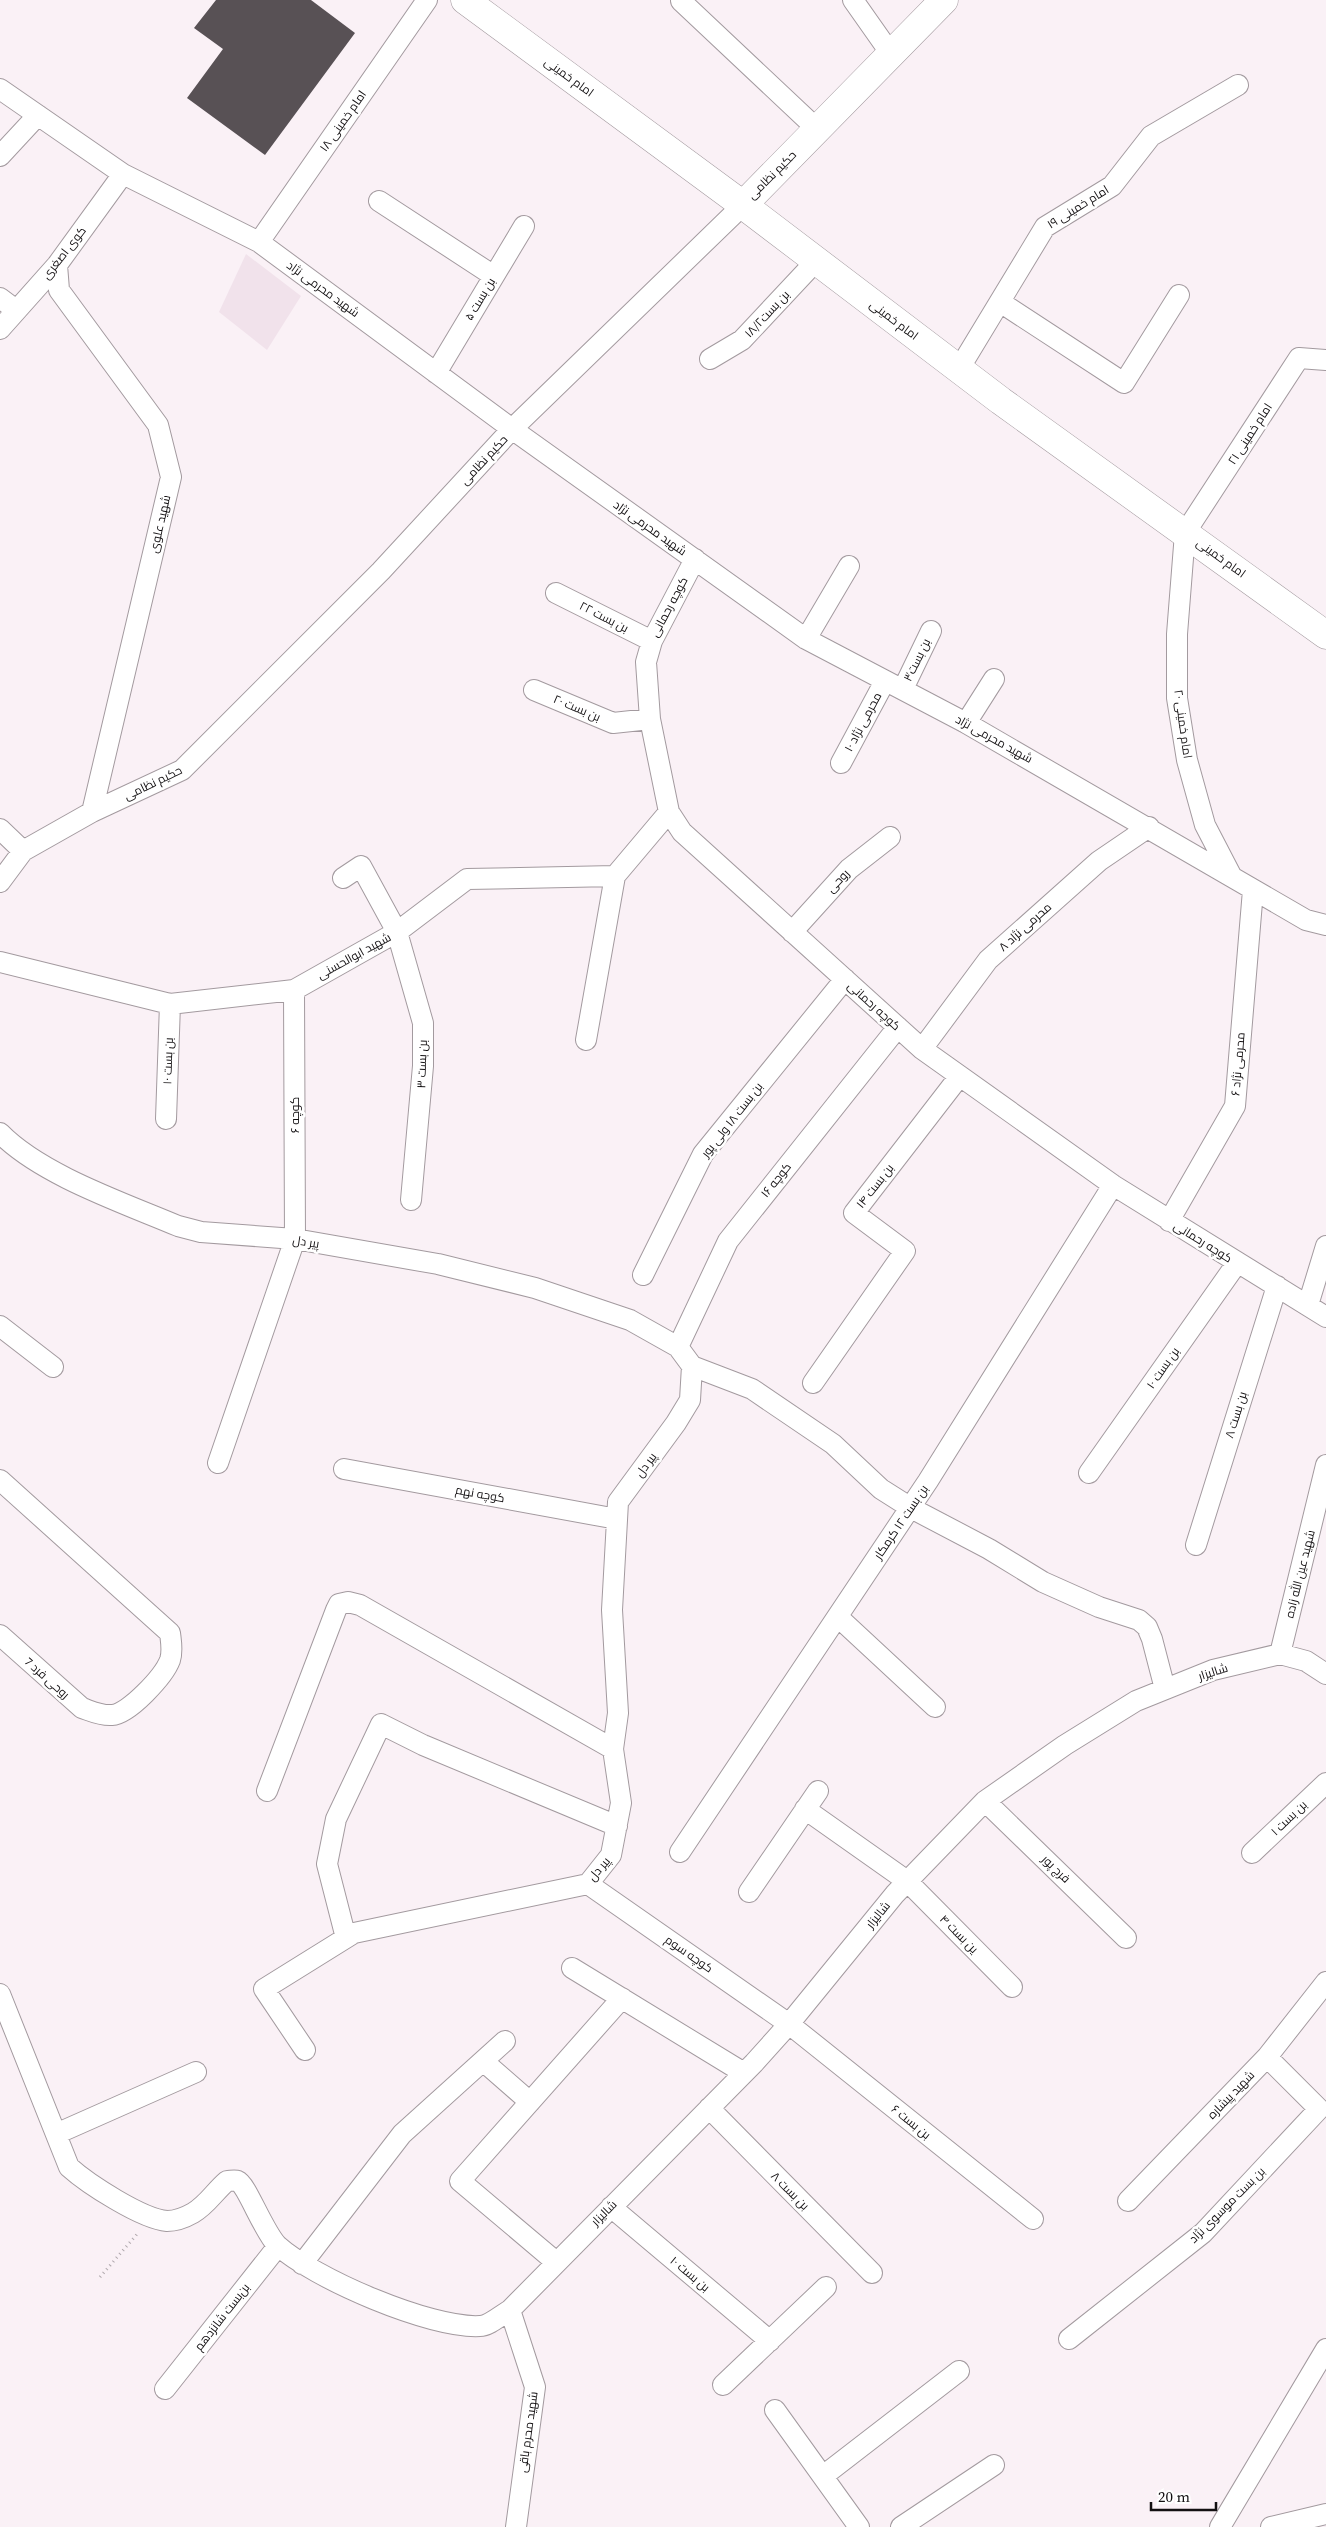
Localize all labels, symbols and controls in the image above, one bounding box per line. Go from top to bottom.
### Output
street label: امام خمینی [541,54,597,100]
street label: امام خمینی ۱۸ [316,87,370,155]
street label: حکیم نظامی [744,147,800,203]
street label: امام خمینی ۱۹ [1044,182,1112,232]
street label: کوی اصغری [38,223,90,283]
street label: شهید محرمی نژاد [283,257,363,321]
street label: بن بست ۵ [461,275,499,323]
street label: بن بست۱۸/۲ [741,287,793,341]
street label: امام خمینی [866,296,922,344]
street label: امام خمینی ۲۱ [1224,400,1276,468]
street label: حکیم نظامی [457,432,511,488]
street label: شهید علوی [146,493,174,555]
street label: شهید محرمی نژاد [610,497,690,559]
street label: امام خمینی [1193,535,1249,581]
street label: کوچه رحمانی [646,574,692,640]
street label: بن بست ۲۲ [577,598,631,636]
street label: بن بست۳ [900,636,934,684]
street label: امام خمینی ۲۰ [1170,689,1196,759]
street label: محرمی نژاد ۱۰ [841,690,885,754]
street label: بن بست ۲۰ [551,691,603,725]
street label: شهید محرمی نژاد [952,711,1036,767]
street label: حکیم نظامی [121,762,185,804]
street label: روحی [823,866,853,896]
street label: محرمی نژاد ۸ [995,899,1055,955]
street label: شهید ابوالحسنی [314,929,394,983]
street label: کوچه رحمانی [843,978,904,1035]
street label: محرمی نژاد ۶ [1227,1031,1249,1097]
street label: بن بست ۱۰ [159,1037,177,1085]
street label: بن بست ۳ [413,1039,431,1089]
street label: بن بست ۱۸ ولی پور [697,1079,767,1162]
street label: کوچه ۶ [287,1097,304,1133]
street label: کوچه ۱۶ [757,1159,796,1201]
street label: بن بست ۱۴ [853,1161,897,1211]
street label: کوچه رحمانی [1170,1218,1235,1267]
street label: پیر دل [291,1232,321,1253]
street label: بن بست ۱۰ [1143,1344,1183,1392]
street label: بن بست ۸ [1221,1390,1251,1440]
street label: پیر دل [632,1449,662,1481]
street label: کوچه نهم [454,1482,506,1507]
street label: بن بست ۱۲ کرمکار [870,1482,932,1563]
street label: شهید عین الله زاده [1281,1528,1319,1620]
street label: روحی فرد 7 [21,1654,73,1702]
street label: شالیزار [1195,1660,1230,1685]
street label: بن بست ۱ [1268,1797,1310,1839]
street label: فرج پور [1037,1851,1074,1887]
street label: پیر دل [584,1853,615,1885]
street label: شالیزار [862,1898,894,1933]
street label: ین بست ۴ [936,1911,982,1957]
street label: کوچه سوم [661,1932,716,1977]
street label: شهید پیشاره [1204,2067,1259,2123]
street label: بن بست ۶ [888,2101,934,2143]
street label: بن بست موسوی نژاد [1185,2163,1269,2247]
street label: بن بست ۸ [767,2168,813,2214]
street label: شالیزار [587,2197,620,2230]
street label: بن بست ۱۰ [667,2253,713,2295]
street label: بن‌بست شانزدهم [191,2280,253,2354]
street label: شهید محرم باقی [514,2390,542,2474]
scale bar [1151,2480,1216,2512]
text: 20 m [1158,2486,1190,2507]

